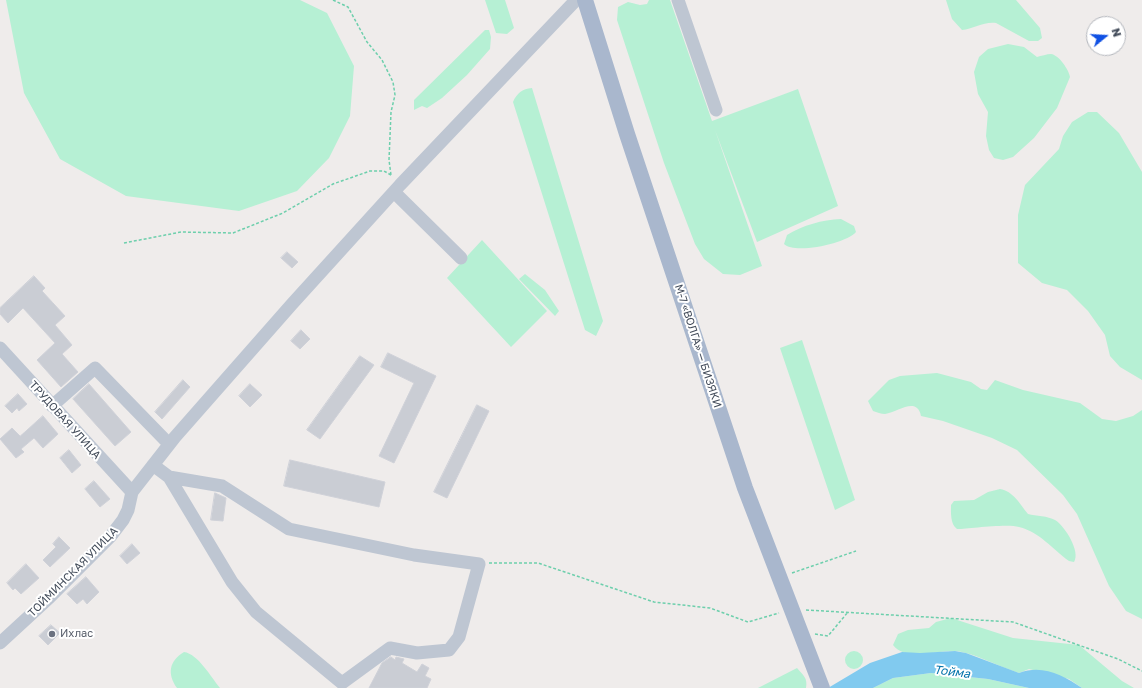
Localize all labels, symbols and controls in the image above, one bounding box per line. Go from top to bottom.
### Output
north arrow [1086,16,1126,56]
text: N [1109,26,1124,38]
street label: М-7 «ВОЛГА» — БИЗЯКИ [672,283,724,409]
street label: ТРУДОВАЯ УЛИЦА [26,378,104,462]
street label: ТОЙМИНСКАЯ УЛИЦА [25,524,121,620]
place label: Ихлас [60,627,93,641]
marker: Ихлас [47,629,57,639]
water label: Тойма [933,663,971,681]

